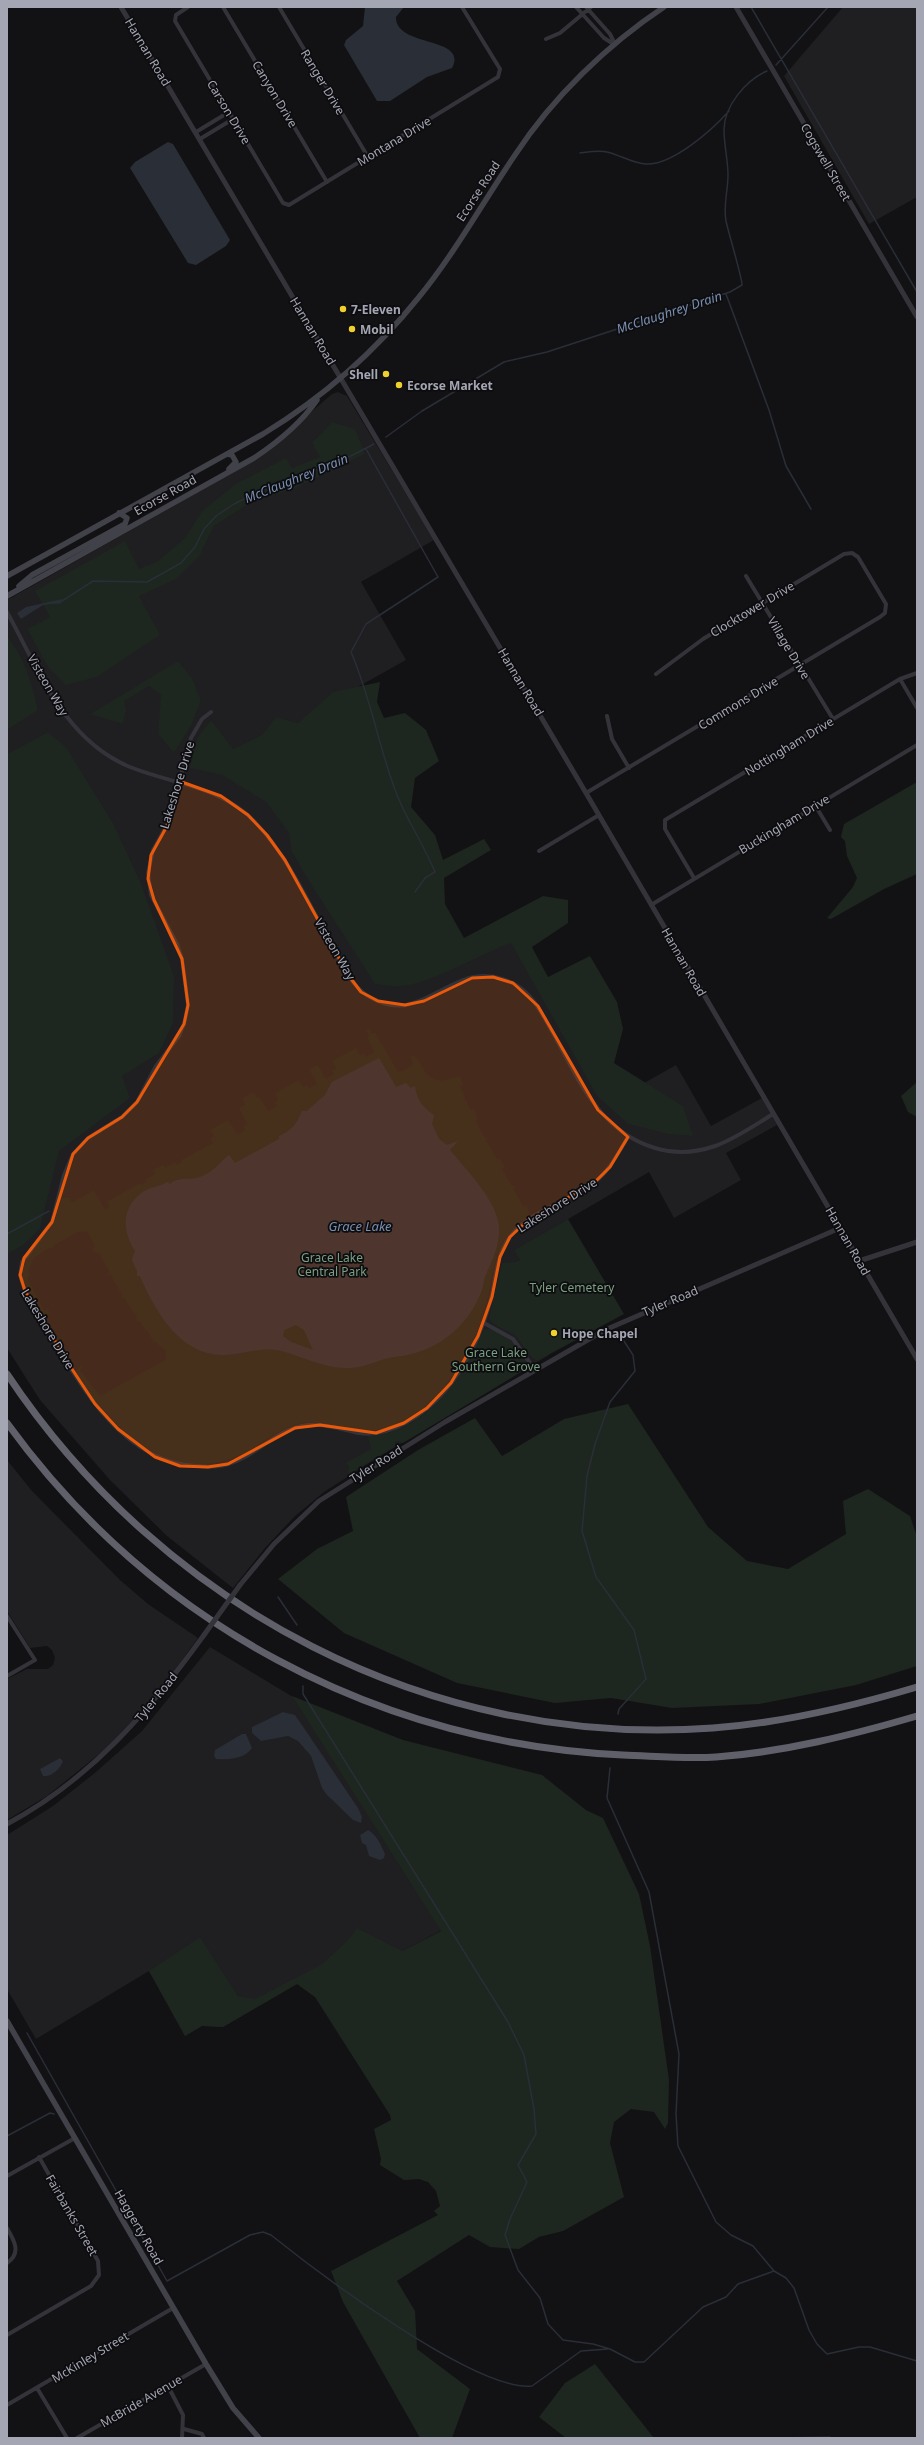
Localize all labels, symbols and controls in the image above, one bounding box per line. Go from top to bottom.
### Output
street label: Hannan Road [121,15,175,89]
street label: Ranger Drive [297,46,349,118]
street label: Canyon Drive [248,57,302,131]
street label: Carson Drive [203,77,255,148]
street label: Montana Drive [354,112,434,170]
street label: Cogswell Street [797,120,855,204]
street label: Ecorse Road [452,157,504,225]
water label: McClaughrey Drain [614,286,724,338]
street label: Hannan Road [286,294,340,368]
place label: 7-Eleven [351,301,401,318]
marker: 7-Eleven [338,304,348,314]
place label: Mobil [360,321,394,338]
marker: Mobil [347,324,357,334]
place label: Shell [349,366,378,383]
marker: Shell [381,369,391,379]
place label: Ecorse Market [407,377,493,394]
marker: Ecorse Market [394,380,404,390]
water label: McClaughrey Drain [242,449,350,507]
street label: Ecorse Road [131,471,199,519]
street label: Clocktower Drive [707,577,797,641]
street label: Village Drive [764,614,814,683]
street label: Hannan Road [494,645,548,719]
street label: Visteon Way [23,651,73,720]
street label: Commons Drive [695,672,781,734]
street label: Nottingham Drive [741,713,837,779]
street label: Lakeshore Drive [156,739,198,831]
street label: Buckingham Drive [735,790,833,858]
street label: Visteon Way [310,915,360,984]
street label: Hannan Road [657,925,711,999]
street label: Lakeshore Drive [514,1174,600,1236]
street label: Hannan Road [821,1204,875,1278]
water label: Grace Lake [328,1217,392,1235]
park label: Grace Lake Central Park [297,1249,367,1280]
park label: Tyler Cemetery [529,1279,615,1296]
street label: Tyler Road [639,1282,701,1320]
street label: Lakeshore Drive [17,1286,79,1373]
place label: Hope Chapel [562,1325,638,1342]
marker: Hope Chapel [549,1328,559,1338]
park label: Grace Lake Southern Grove [452,1344,541,1375]
street label: Tyler Road [346,1441,406,1487]
street label: Tyler Road [131,1669,181,1725]
street label: Fairbanks Street [42,2171,103,2259]
street label: Haggerty Road [111,2186,167,2268]
street label: McKinley Street [48,2327,132,2387]
street label: McBride Avenue [97,2371,185,2431]

